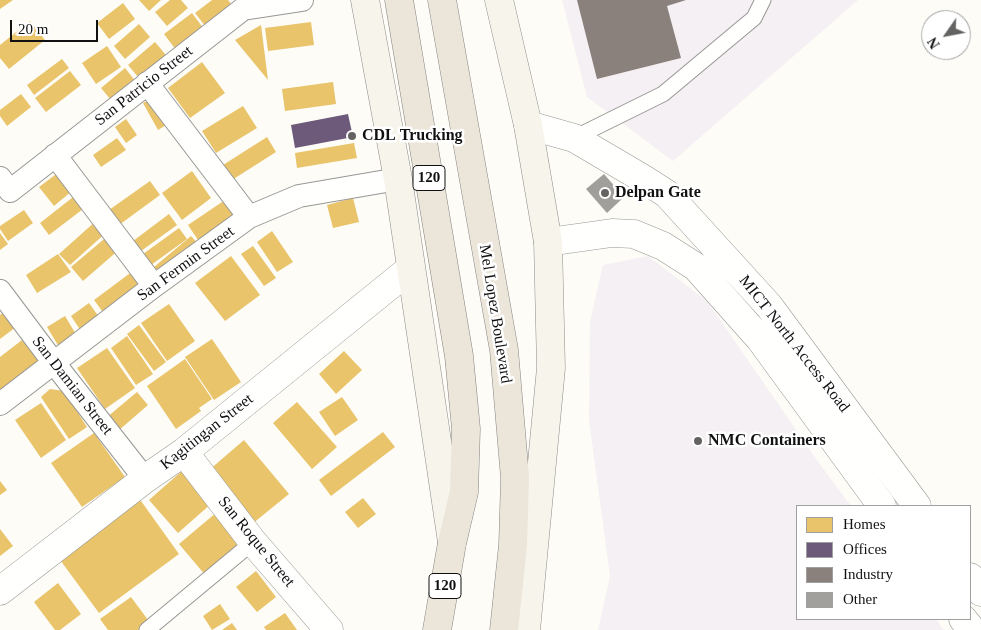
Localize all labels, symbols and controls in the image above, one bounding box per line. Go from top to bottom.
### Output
scale bar [12,10,100,42]
north arrow [921,10,971,60]
text: 20 m [18,21,48,37]
text: N [925,35,943,51]
street label: San Patricio Street [91,42,197,130]
place label: CDL Trucking [362,126,463,146]
marker: CDL Trucking [346,130,358,142]
road number: 120 [413,166,445,190]
place label: Delpan Gate [615,183,701,203]
marker: Delpan Gate [599,187,611,199]
street label: San Fermin Street [134,222,238,306]
street label: Mel Lopez Boulevard [475,243,515,385]
street label: MICT North Access Road [735,272,853,416]
street label: San Damian Street [28,333,116,439]
street label: Kagitingan Street [157,390,257,474]
place label: NMC Containers [708,431,826,451]
marker: NMC Containers [692,435,704,447]
street label: San Roque Street [214,493,298,591]
legend [796,505,971,620]
text: Homes [843,516,886,532]
text: Offices [843,541,887,557]
text: Industry [843,566,893,582]
road number: 120 [429,574,461,598]
text: Other [843,591,877,607]

